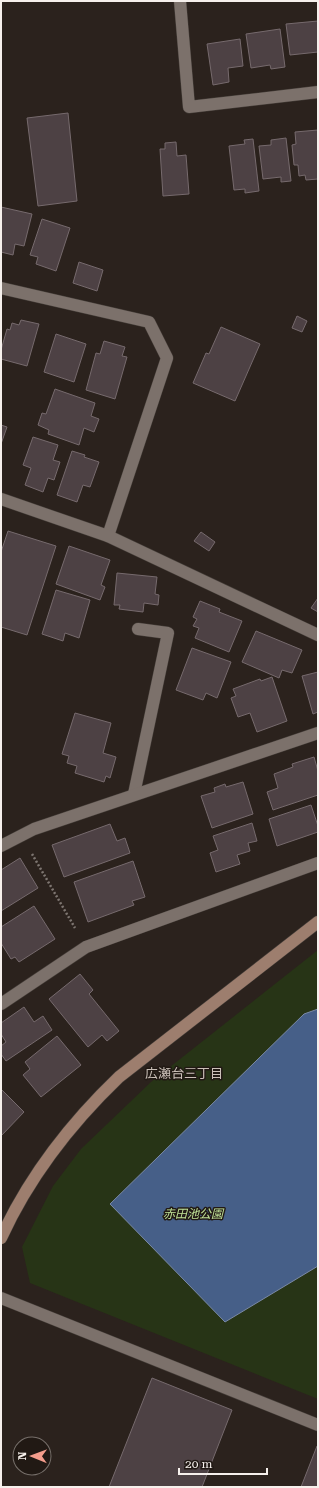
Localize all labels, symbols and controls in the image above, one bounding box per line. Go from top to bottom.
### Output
district label: 広瀬台三丁目 [145,1066,223,1081]
park label: 赤田池公園 [163,1207,225,1221]
north arrow [12,1436,52,1476]
scale bar [179,1450,267,1476]
text: N [16,1451,29,1460]
text: 20 m [185,1457,212,1471]

